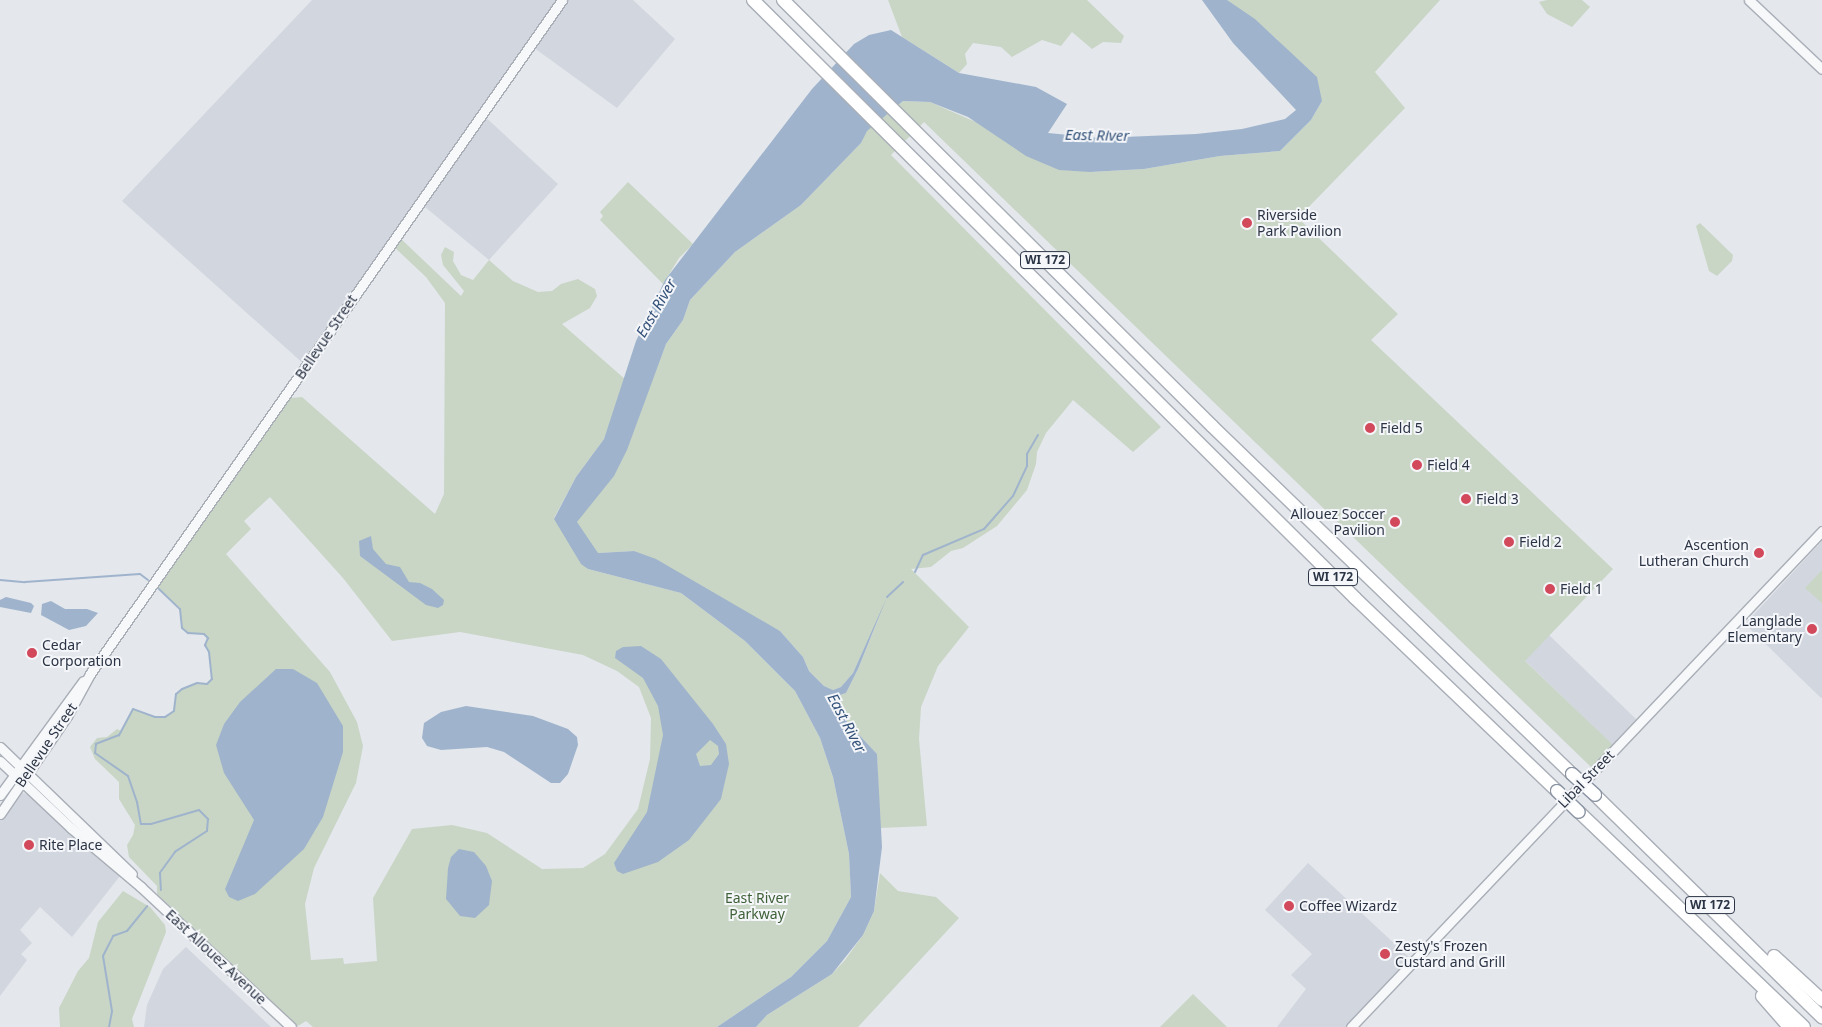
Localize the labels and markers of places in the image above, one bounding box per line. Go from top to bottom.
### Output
place label: Riverside Park Pavilion [1257,207,1342,240]
marker: Riverside Park Pavilion [1241,217,1253,229]
place label: Field 5 [1380,420,1423,436]
marker: Field 5 [1364,422,1376,434]
place label: Field 4 [1427,457,1470,473]
marker: Field 4 [1411,459,1423,471]
place label: Field 3 [1476,491,1519,507]
marker: Field 3 [1460,493,1472,505]
place label: Allouez Soccer Pavilion [1290,506,1385,538]
marker: Allouez Soccer Pavilion [1389,516,1401,528]
place label: Field 2 [1519,534,1562,550]
marker: Field 2 [1503,536,1515,548]
place label: Ascention Lutheran Church [1639,537,1749,570]
marker: Ascention Lutheran Church [1753,547,1765,559]
place label: Field 1 [1560,581,1603,597]
marker: Field 1 [1544,583,1556,595]
place label: Langlade Elementary [1727,613,1802,646]
marker: Langlade Elementary [1806,623,1818,635]
place label: Cedar Corporation [42,637,121,670]
marker: Cedar Corporation [26,647,38,659]
place label: Rite Place [39,837,102,853]
marker: Rite Place [23,839,35,851]
place label: Coffee Wizardz [1299,898,1397,914]
marker: Coffee Wizardz [1283,900,1295,912]
place label: Zesty's Frozen Custard and Grill [1395,938,1505,970]
marker: Zesty's Frozen Custard and Grill [1379,948,1391,960]

